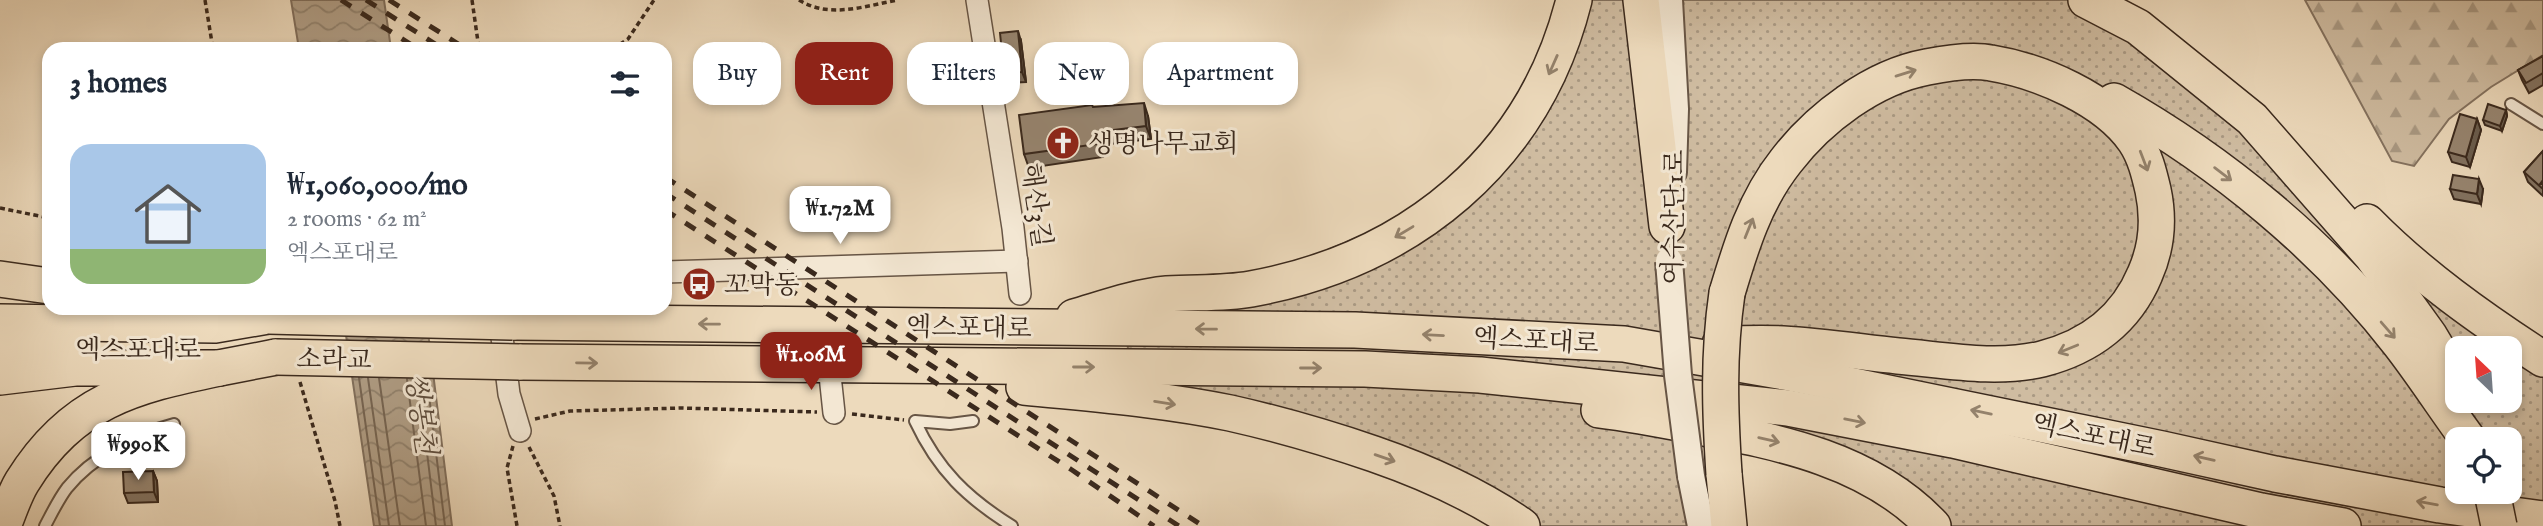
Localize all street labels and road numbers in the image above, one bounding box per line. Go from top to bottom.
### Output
street label: 여수산단1로 [1657,149,1692,285]
street label: 해산3길 [1013,161,1058,250]
street label: 엑스포대로 [906,311,1032,346]
street label: 엑스포대로 [1472,322,1599,361]
street label: 엑스포대로 [75,334,201,367]
street label: 소라교 [296,343,372,378]
street label: 엑스포대로 [2029,407,2159,466]

